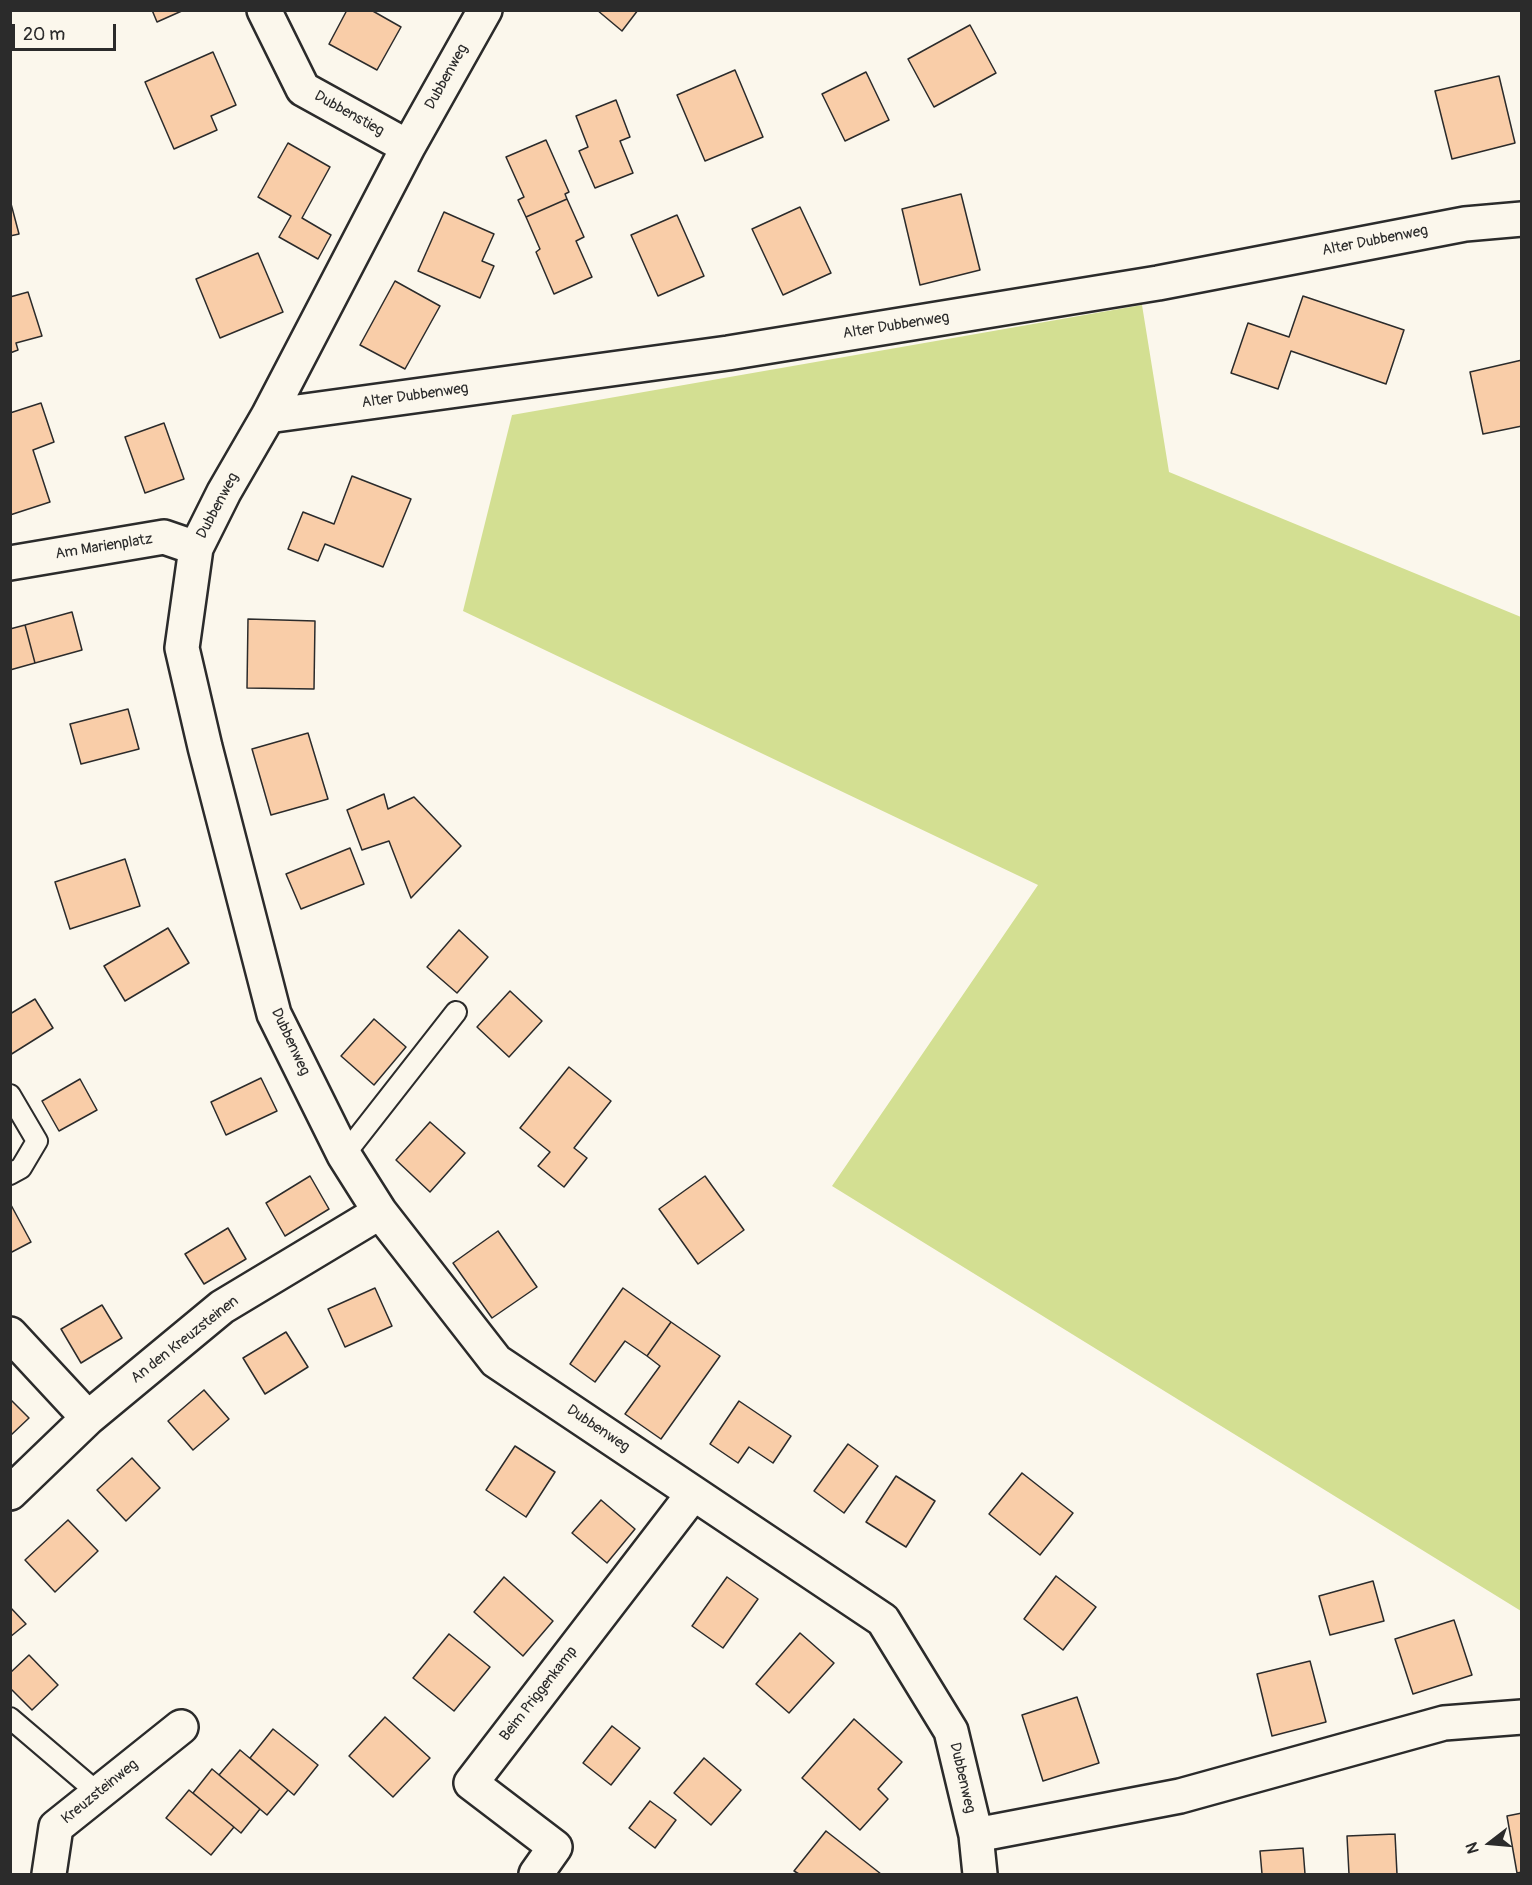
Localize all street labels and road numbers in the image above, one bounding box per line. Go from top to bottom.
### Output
street label: Dubbenweg [422,41,472,113]
street label: Dubbenstieg [311,87,387,141]
street label: Alter Dubbenweg [1321,222,1429,260]
street label: Alter Dubbenweg [842,309,950,343]
street label: Alter Dubbenweg [361,380,469,412]
street label: Dubbenweg [193,470,243,542]
street label: Am Marienplatz [54,530,154,564]
street label: Dubbenweg [267,1006,313,1078]
street label: An den Kreuzsteinen [128,1292,242,1388]
street label: Dubbenweg [563,1401,633,1457]
street label: Beim Priggenkamp [496,1643,582,1745]
street label: Dubbenweg [945,1741,979,1815]
street label: Kreuzsteinweg [58,1756,142,1828]

